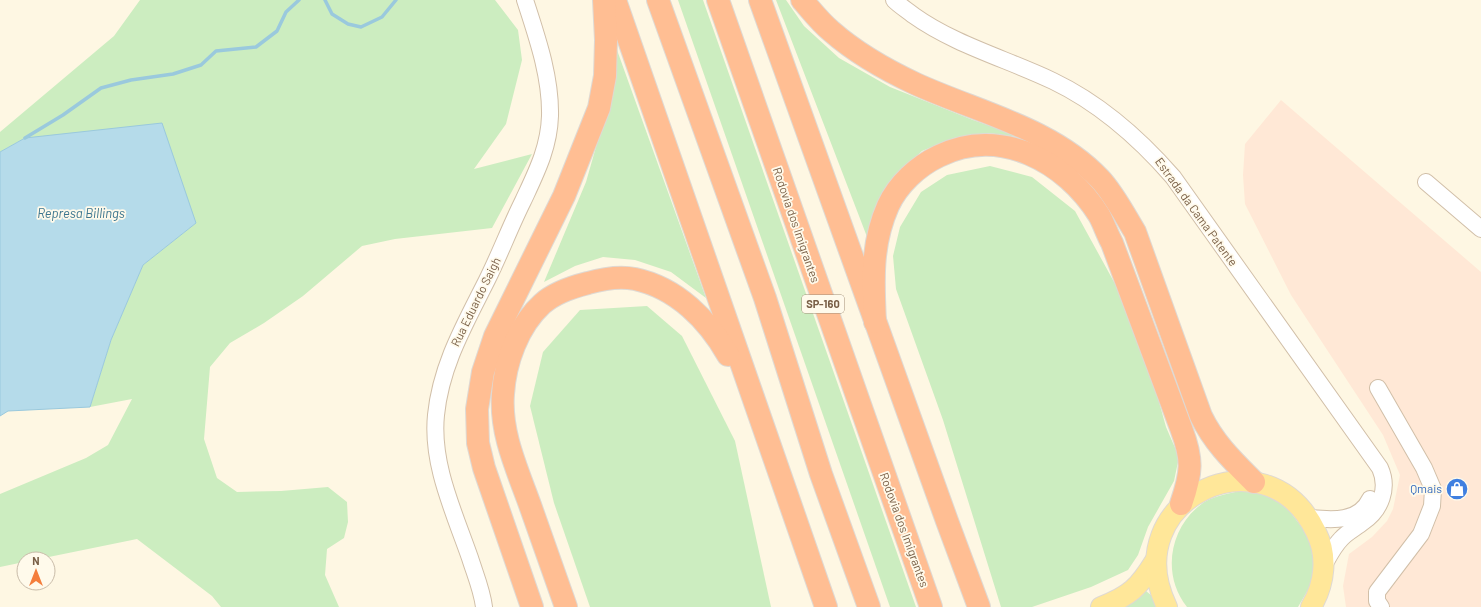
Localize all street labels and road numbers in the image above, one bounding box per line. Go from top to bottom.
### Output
street label: Estrada da Cama Patente [1153,154,1241,268]
street label: Rodovia dos Imigrantes [771,165,823,284]
street label: Rua Eduardo Saigh [447,255,503,348]
road number: SP-160 [802,295,844,313]
street label: Rodovia dos Imigrantes [878,470,932,589]

